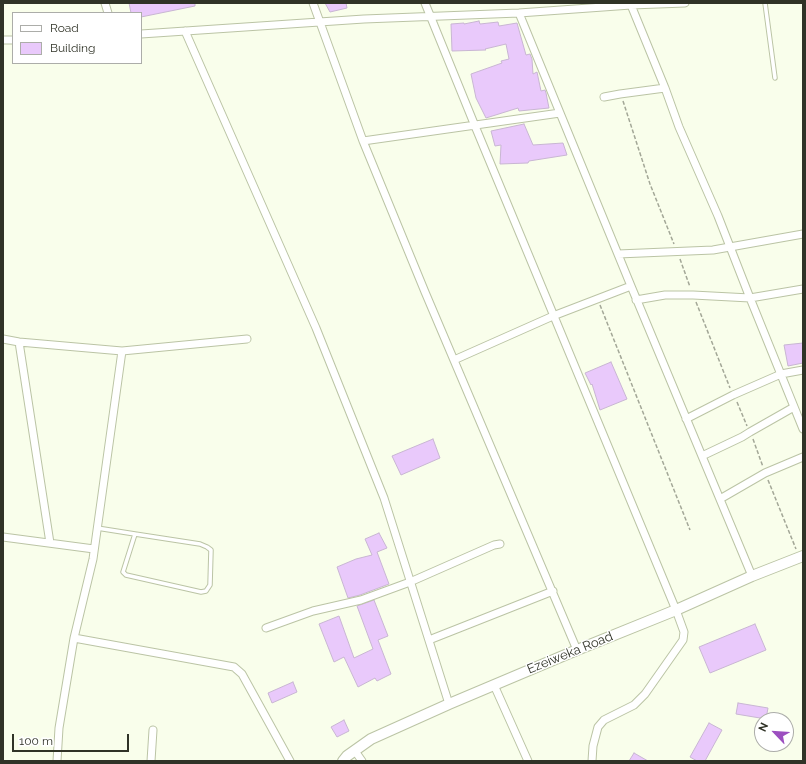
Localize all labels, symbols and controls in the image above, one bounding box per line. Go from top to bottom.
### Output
legend [12,12,142,64]
text: Road [50,21,79,35]
text: Building [50,41,96,55]
street label: Ezeiweka Road [525,629,615,677]
north arrow [754,712,794,752]
text: N [756,721,771,734]
scale bar [14,726,131,752]
text: 100 m [19,734,53,748]

